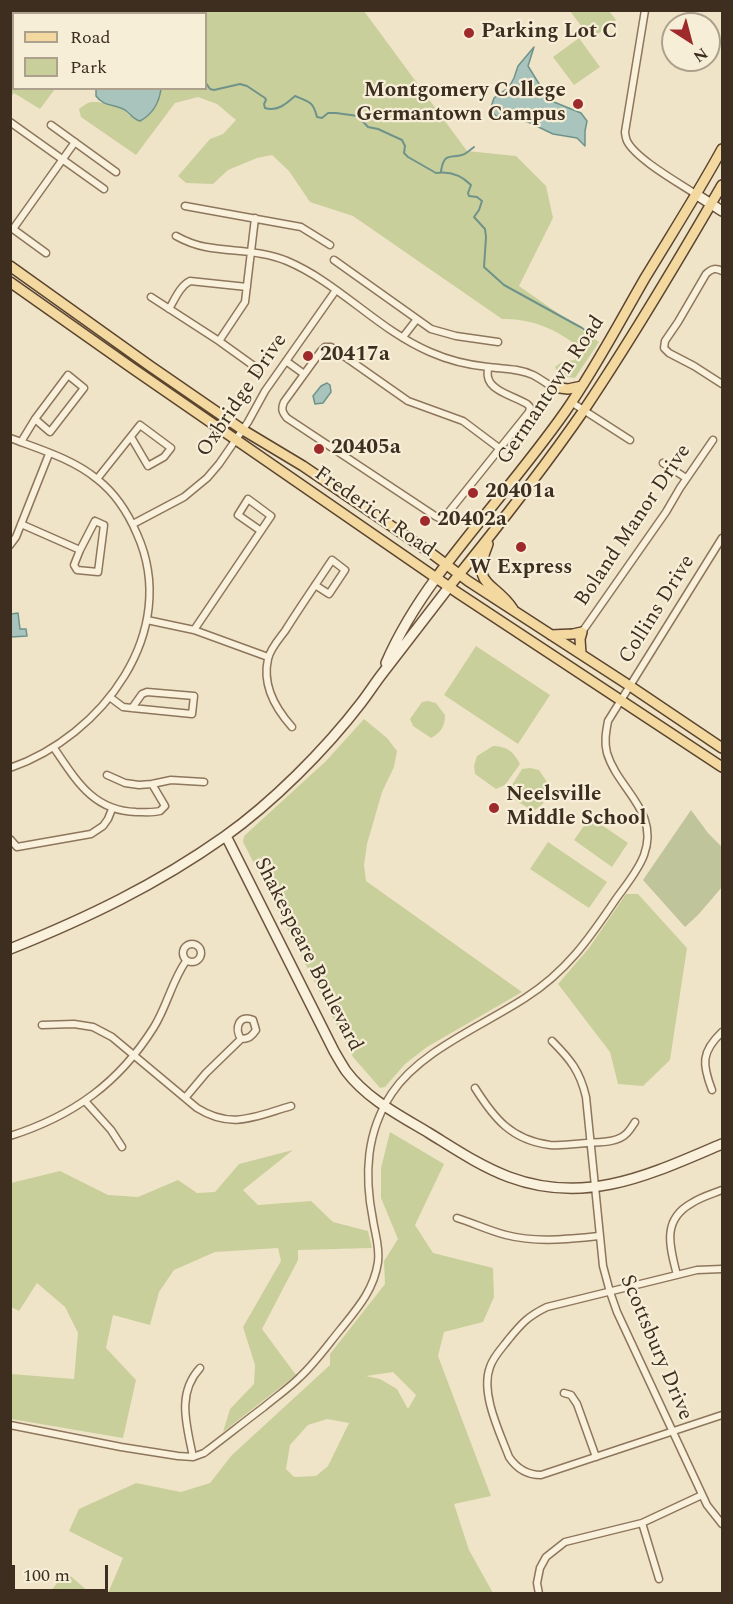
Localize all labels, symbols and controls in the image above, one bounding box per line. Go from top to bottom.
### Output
legend [12,12,207,90]
north arrow [661,12,721,72]
place label: Parking Lot C [481,20,617,46]
text: Road [70,24,111,51]
marker: Parking Lot C [462,26,476,40]
text: N [688,41,713,68]
text: Park [70,54,107,81]
place label: Montgomery College Germantown Campus [356,79,566,129]
marker: Montgomery College Germantown Campus [571,97,585,111]
street label: Germantown Road [493,312,611,470]
street label: Oxbridge Drive [192,329,294,463]
place label: 20417a [320,343,390,369]
marker: 20417a [301,349,315,363]
place label: 20405a [331,436,401,462]
street label: Boland Manor Drive [570,440,698,612]
marker: 20405a [312,442,326,456]
street label: Frederick Road [309,462,439,564]
place label: 20401a [485,480,555,506]
marker: 20401a [466,486,480,500]
place label: 20402a [437,508,507,534]
marker: 20402a [418,514,432,528]
marker: W Express [514,540,528,554]
street label: Collins Drive [615,551,701,669]
place label: W Express [470,556,572,582]
place label: Neelsville Middle School [506,783,646,833]
marker: Neelsville Middle School [487,801,501,815]
street label: Shakespeare Boulevard [247,854,367,1056]
street label: Scottsbury Drive [613,1272,697,1424]
scale bar [15,1553,111,1591]
text: 100 m [23,1562,70,1589]

